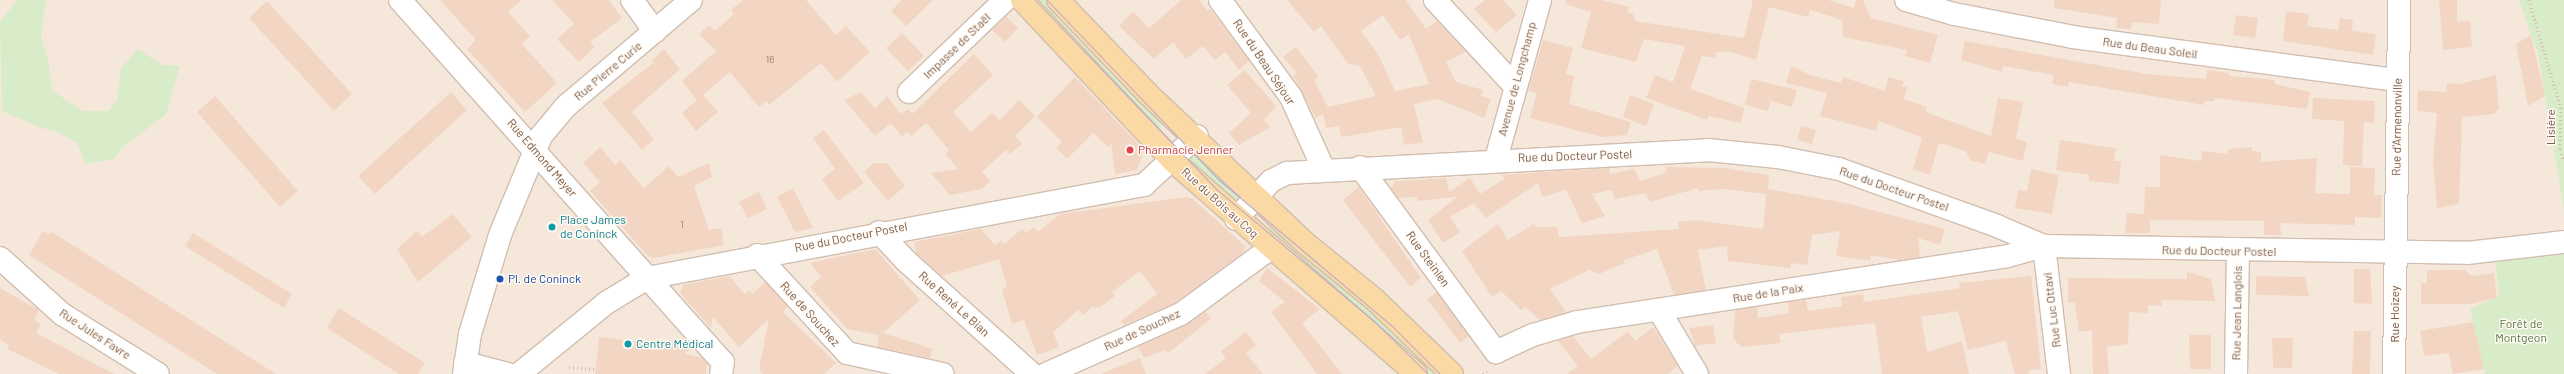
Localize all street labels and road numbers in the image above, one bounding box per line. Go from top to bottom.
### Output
street label: Impasse de Staël [920,10,994,82]
street label: Rue du Beau Séjour [1230,16,1298,108]
street label: Avenue de Longchamp [1495,20,1539,138]
street label: Rue du Beau Soleil [2102,34,2198,62]
street label: Rue Pierre Curie [571,38,645,104]
street label: Rue d'Armenonville [2389,78,2405,176]
street label: Lisière [2544,109,2558,145]
street label: Rue Edmond Meyer [504,116,580,200]
street label: Rue du Docteur Postel [1518,147,1632,165]
street label: Rue du Docteur Postel [1838,164,1950,214]
street label: Rue du Bois au Coq [1179,165,1261,241]
street label: Rue du Docteur Postel [793,219,909,255]
street label: Rue Steinlen [1403,228,1453,290]
street label: Rue du Docteur Postel [2162,243,2276,259]
street label: Rue Jean Langlois [2229,265,2245,361]
street label: Rue René Le Bian [916,268,992,340]
street label: Rue Luc Ottavi [2040,272,2064,348]
street label: Rue de Souchez [777,279,843,349]
street label: Rue de la Paix [1732,280,1804,306]
street label: Rue Hoizey [2388,285,2402,343]
street label: Rue Jules Favre [57,306,133,362]
street label: Rue de Souchez [1102,306,1182,354]

